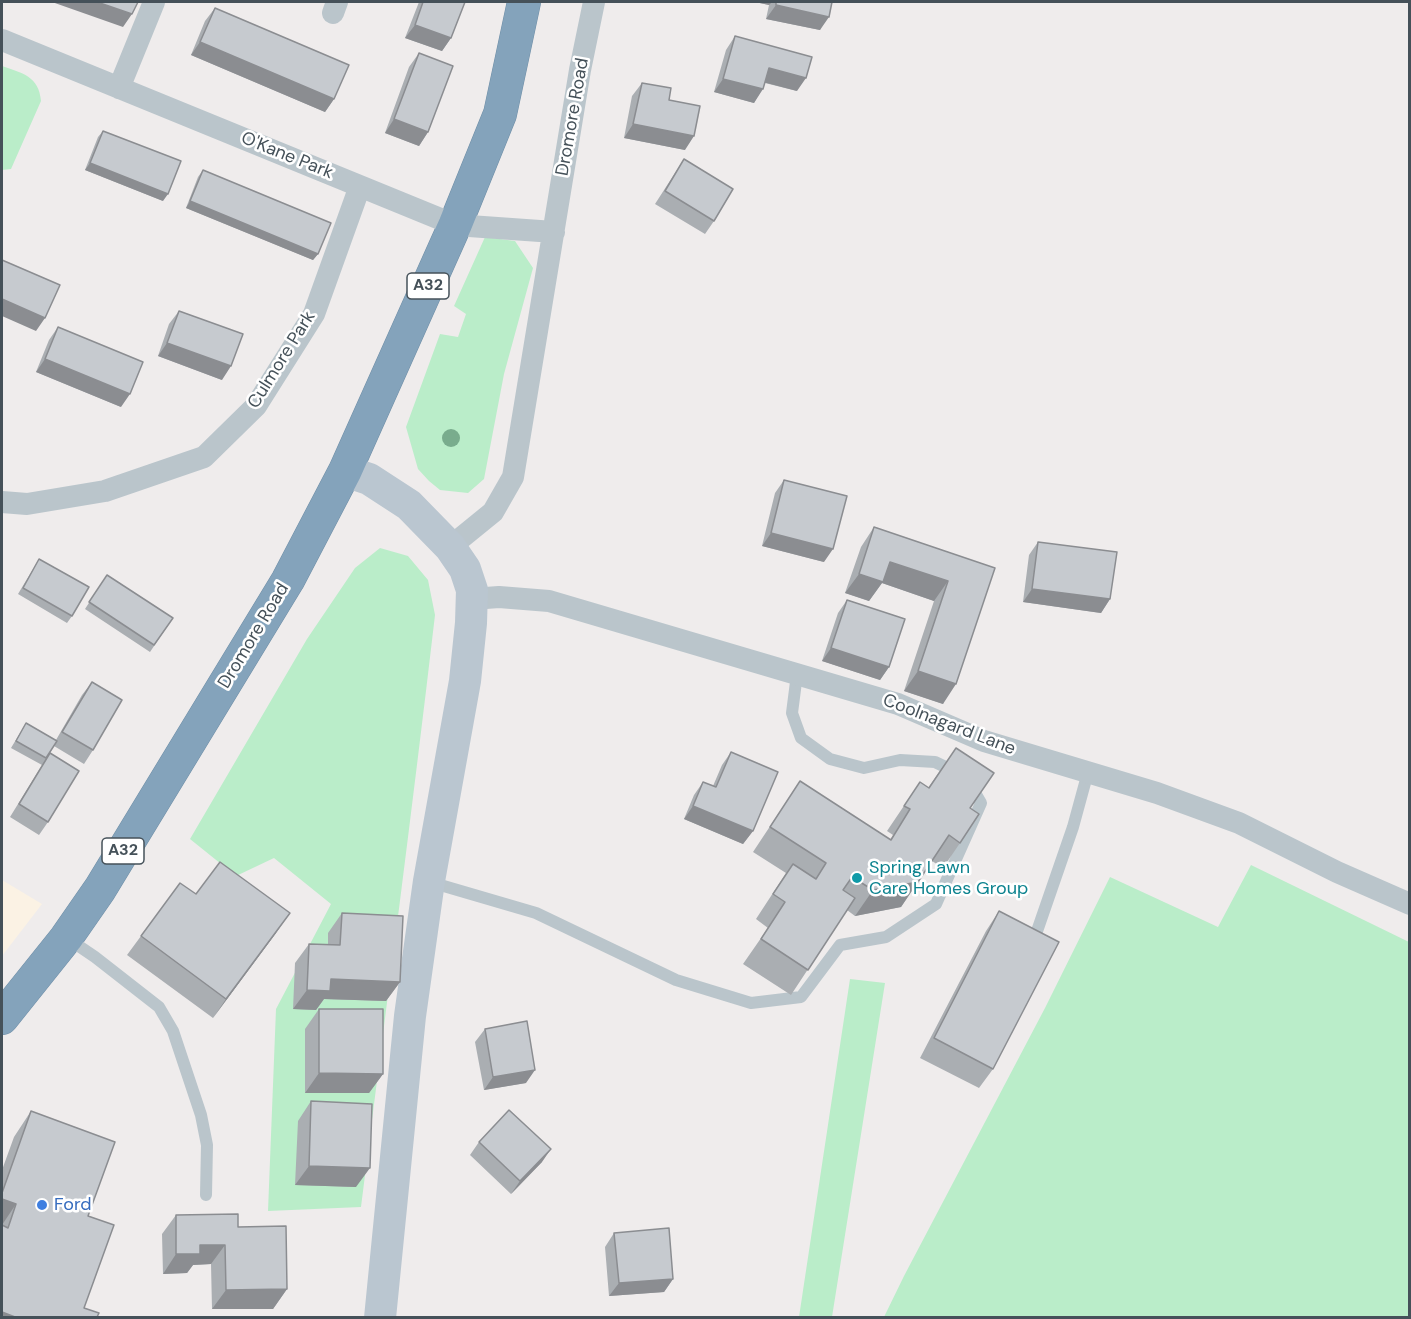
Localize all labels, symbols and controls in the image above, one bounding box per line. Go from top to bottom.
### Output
street label: Dromore Road [552,56,594,178]
street label: O'Kane Park [238,128,336,184]
road number: A32 [407,273,449,299]
street label: Culmore Park [243,307,321,413]
street label: Dromore Road [214,579,294,693]
street label: Coolnagard Lane [880,690,1018,760]
road number: A32 [102,838,144,864]
place label: Spring Lawn Care Homes Group [869,857,1028,900]
marker: Spring Lawn Care Homes Group [850,871,864,885]
place label: Ford [54,1194,92,1216]
marker: Ford [35,1198,49,1212]

